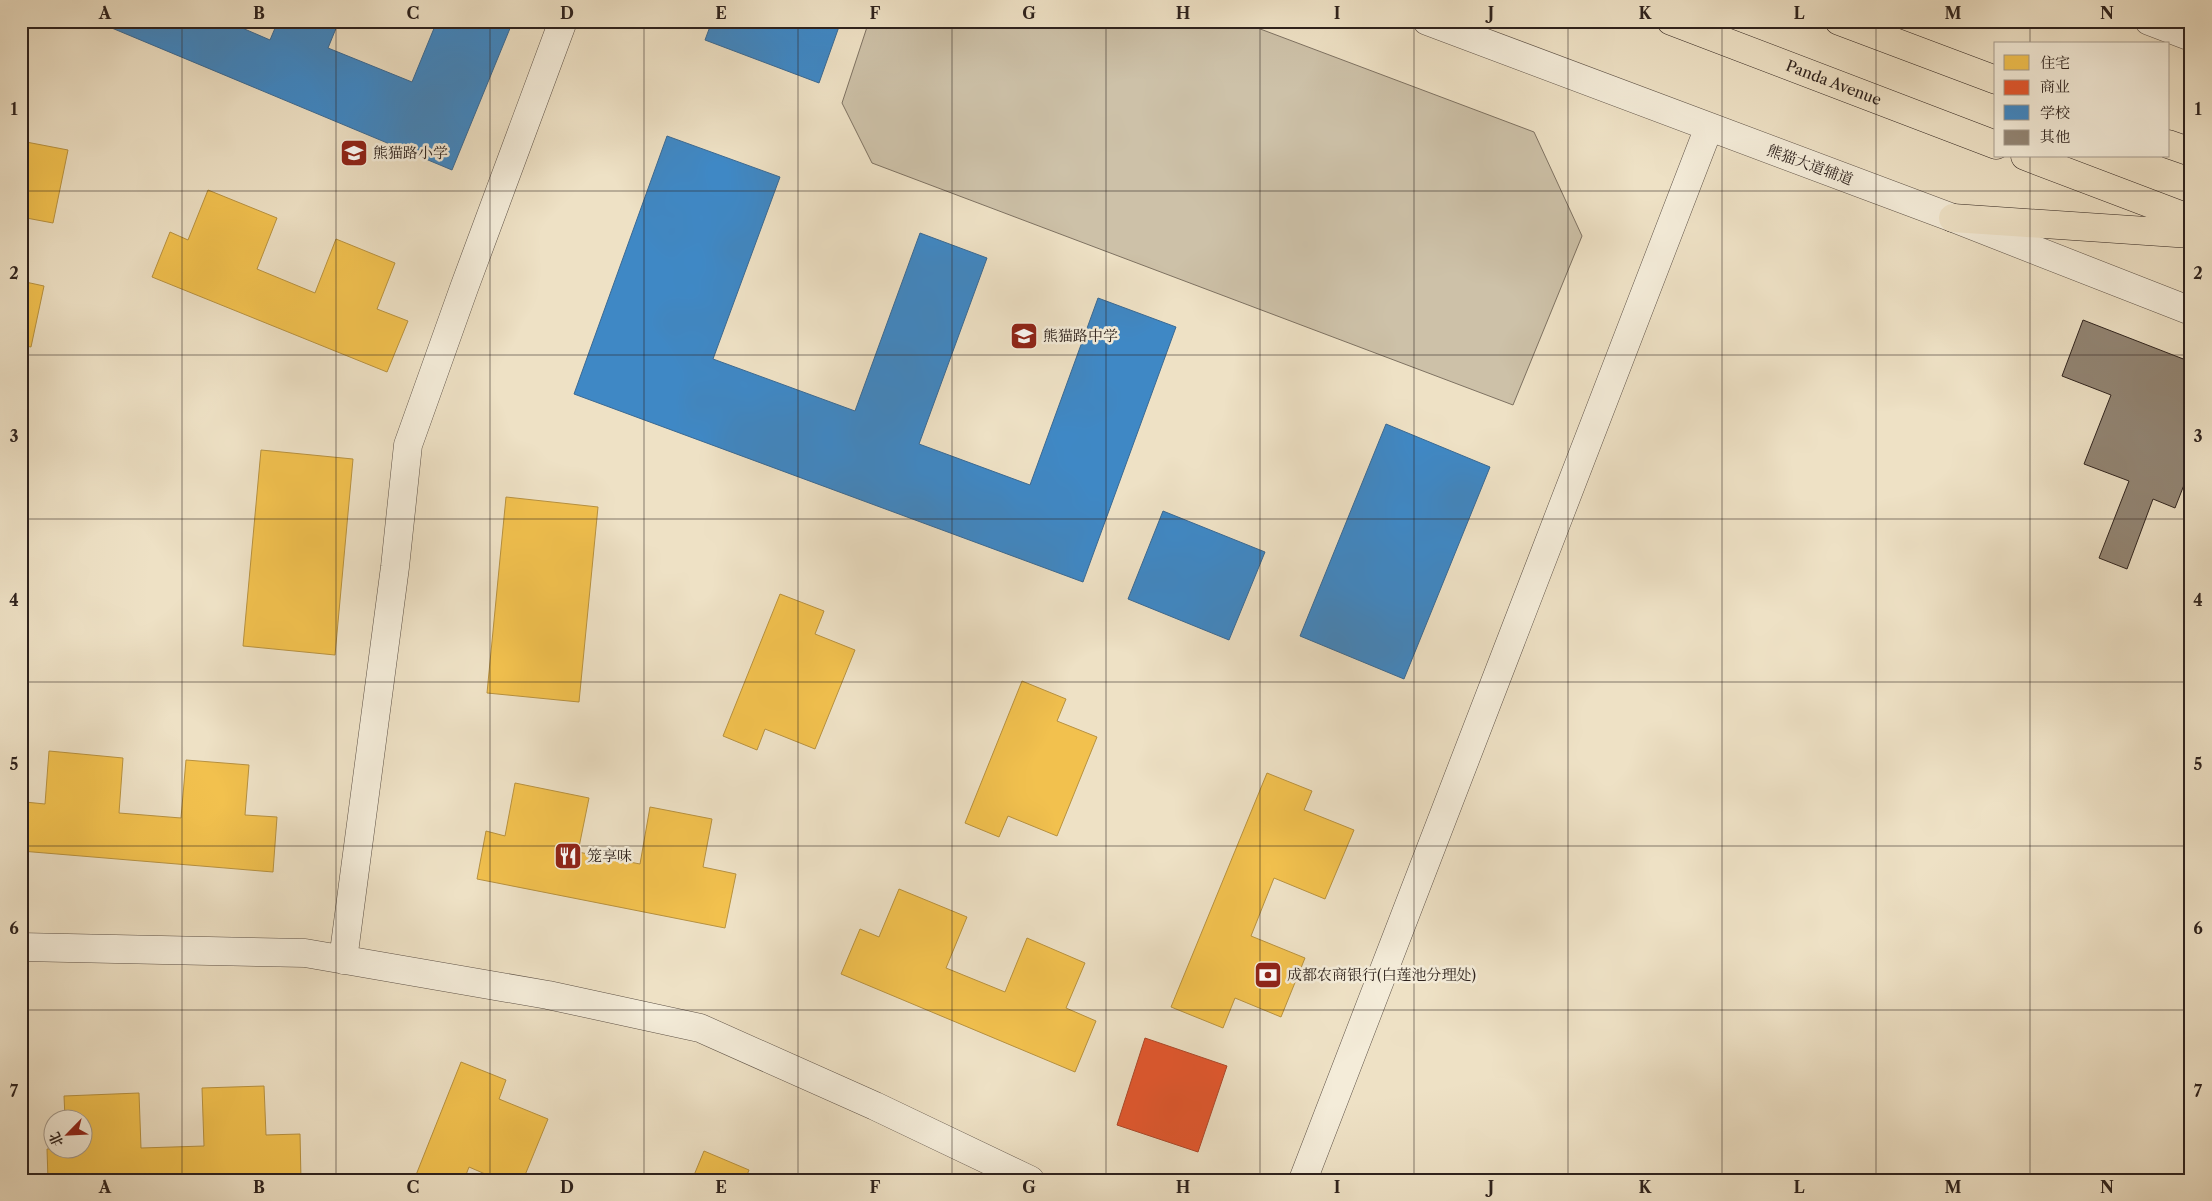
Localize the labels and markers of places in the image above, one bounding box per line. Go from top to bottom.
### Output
school or university icon: 熊猫路小学 [339,138,369,168]
place label: 熊猫路小学 [373,143,448,162]
school or university icon: 熊猫路中学 [1009,321,1039,351]
place label: 熊猫路中学 [1043,326,1118,345]
restaurant icon: 笼享味 [553,841,583,871]
place label: 笼享味 [587,846,632,865]
bank icon: 成都农商银行(白莲池分理处) [1253,960,1283,990]
place label: 成都农商银行(白莲池分理处) [1287,965,1476,984]

